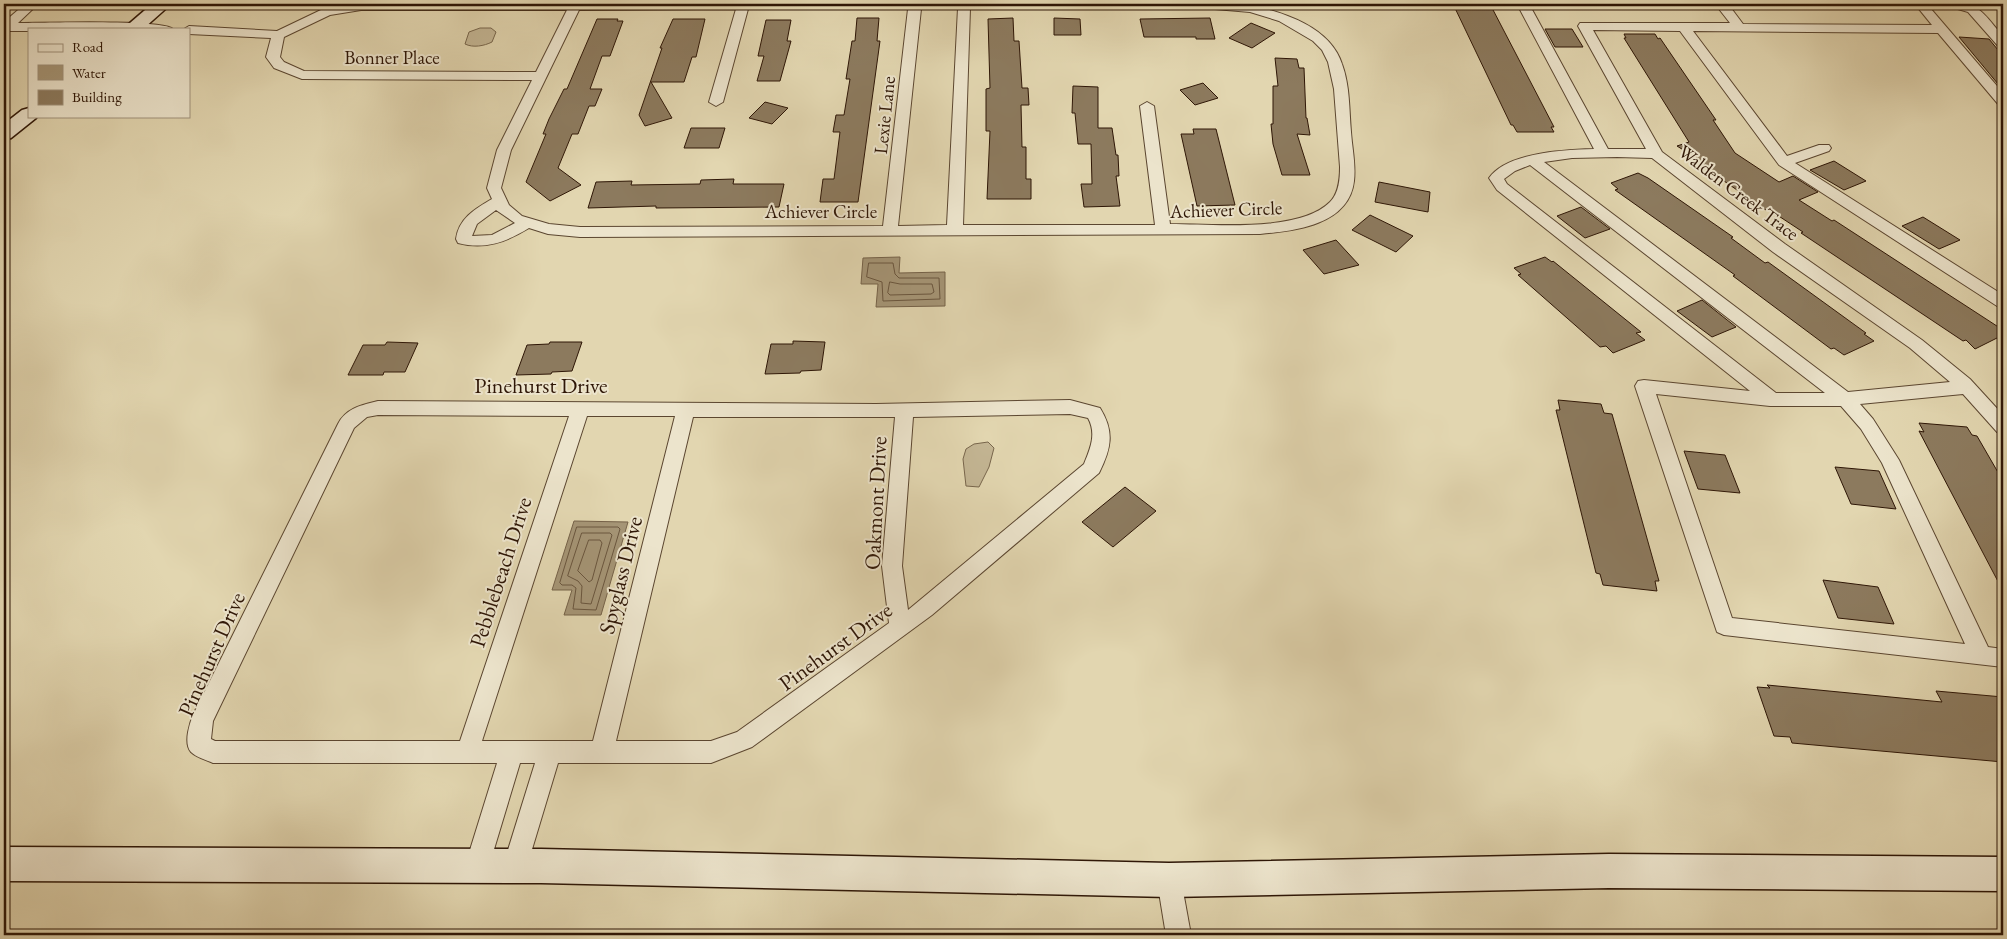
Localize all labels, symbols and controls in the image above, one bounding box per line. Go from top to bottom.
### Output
legend [28,28,190,118]
text: Road [72,37,104,56]
street label: Bonner Place [344,45,440,70]
text: Water [72,63,106,82]
street label: Lexie Lane [868,75,901,155]
text: Building [72,87,122,106]
street label: Walden Creek Trace [1673,139,1804,246]
street label: Achiever Circle [1168,195,1283,224]
street label: Achiever Circle [764,199,877,224]
street label: Pinehurst Drive [474,371,608,400]
street label: Oakmont Drive [858,435,894,571]
street label: Pebblebeach Drive [463,493,539,651]
street label: Spyglass Drive [592,513,649,637]
street label: Pinehurst Drive [171,587,252,721]
street label: Pinehurst Drive [773,595,898,697]

